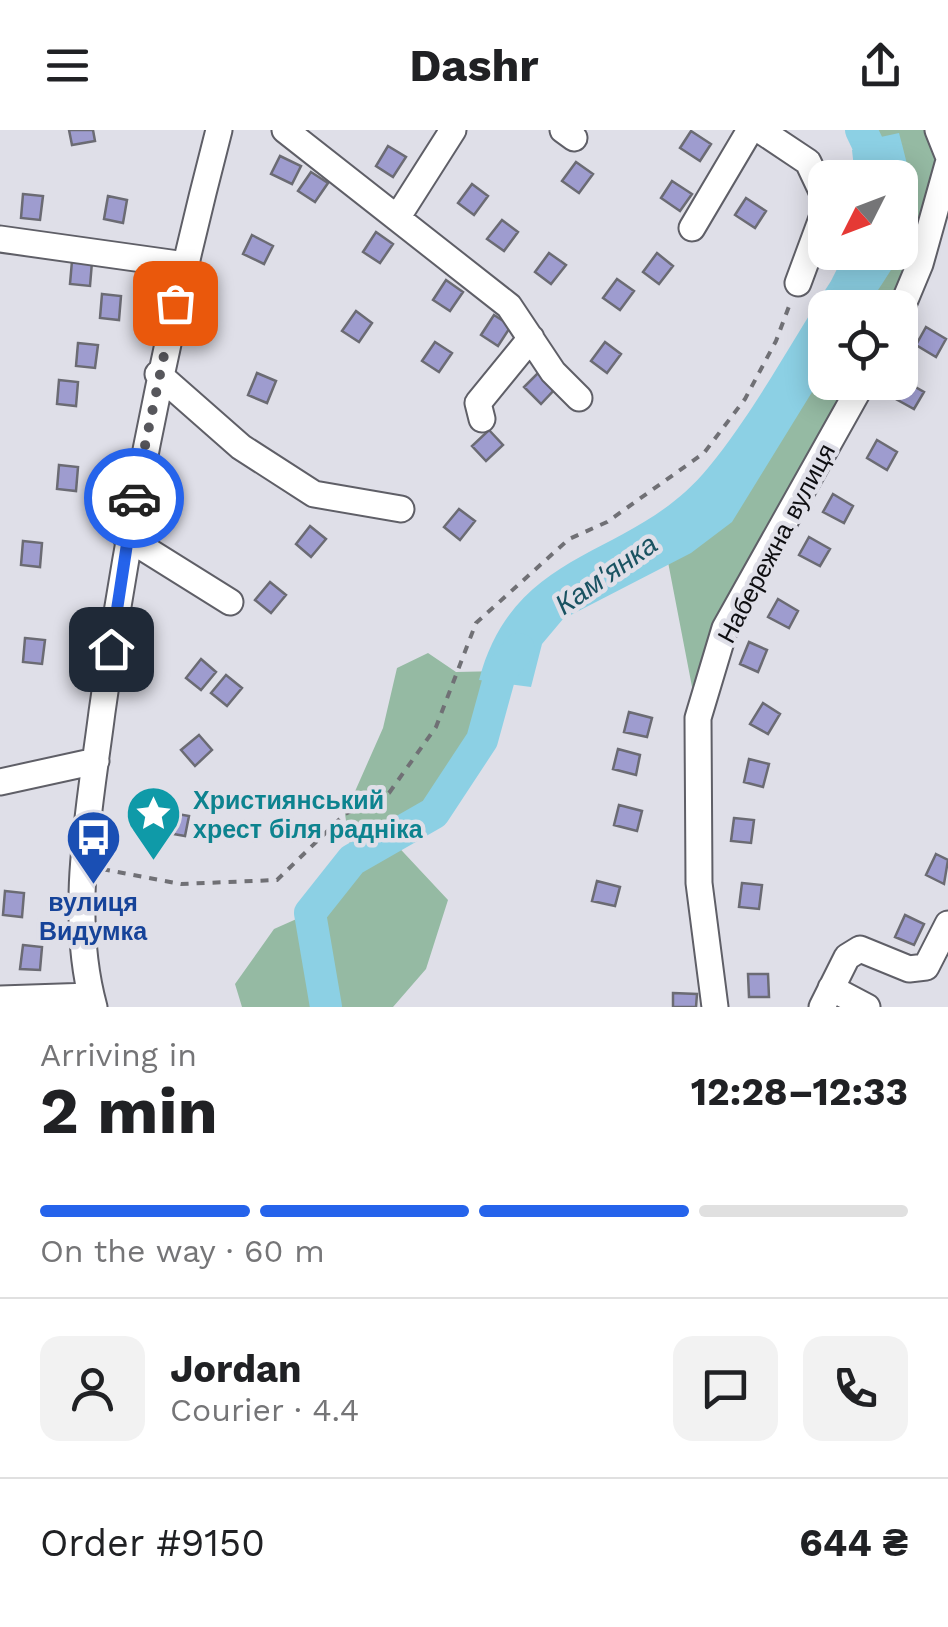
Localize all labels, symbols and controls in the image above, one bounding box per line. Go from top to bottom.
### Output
icon: menu [40,38,95,93]
icon: share [853,38,908,93]
text: Dashr [409,39,539,92]
north arrow [808,160,918,270]
map controls [808,160,918,400]
pin [133,261,218,346]
icon: bag [148,276,203,331]
button: locate [808,290,918,400]
street label: Набережна вулиця [712,439,841,648]
courier [84,448,184,548]
icon: car [107,471,162,526]
water label: Кам'янка [549,527,664,621]
pin [69,607,154,692]
icon: home [84,622,139,677]
place icon: Християнський хрест біля радніка [124,784,184,863]
place label: Християнський хрест біля радніка [193,786,424,844]
bus stop icon: вулиця Видумка [63,807,123,886]
place label: вулиця Видумка [39,888,148,946]
text: Arriving in [40,1036,197,1074]
text: 12:28–12:33 [691,1070,908,1114]
text: 2 min [40,1073,218,1149]
text: On the way · 60 m [40,1232,325,1270]
button: person [40,1336,145,1441]
button: chat [673,1336,778,1441]
button: phone [803,1336,908,1441]
text: Jordan [170,1347,302,1391]
text: Courier · 4.4 [170,1391,359,1429]
text: Order #9150 [40,1521,265,1565]
text: 644 ₴ [799,1521,908,1565]

